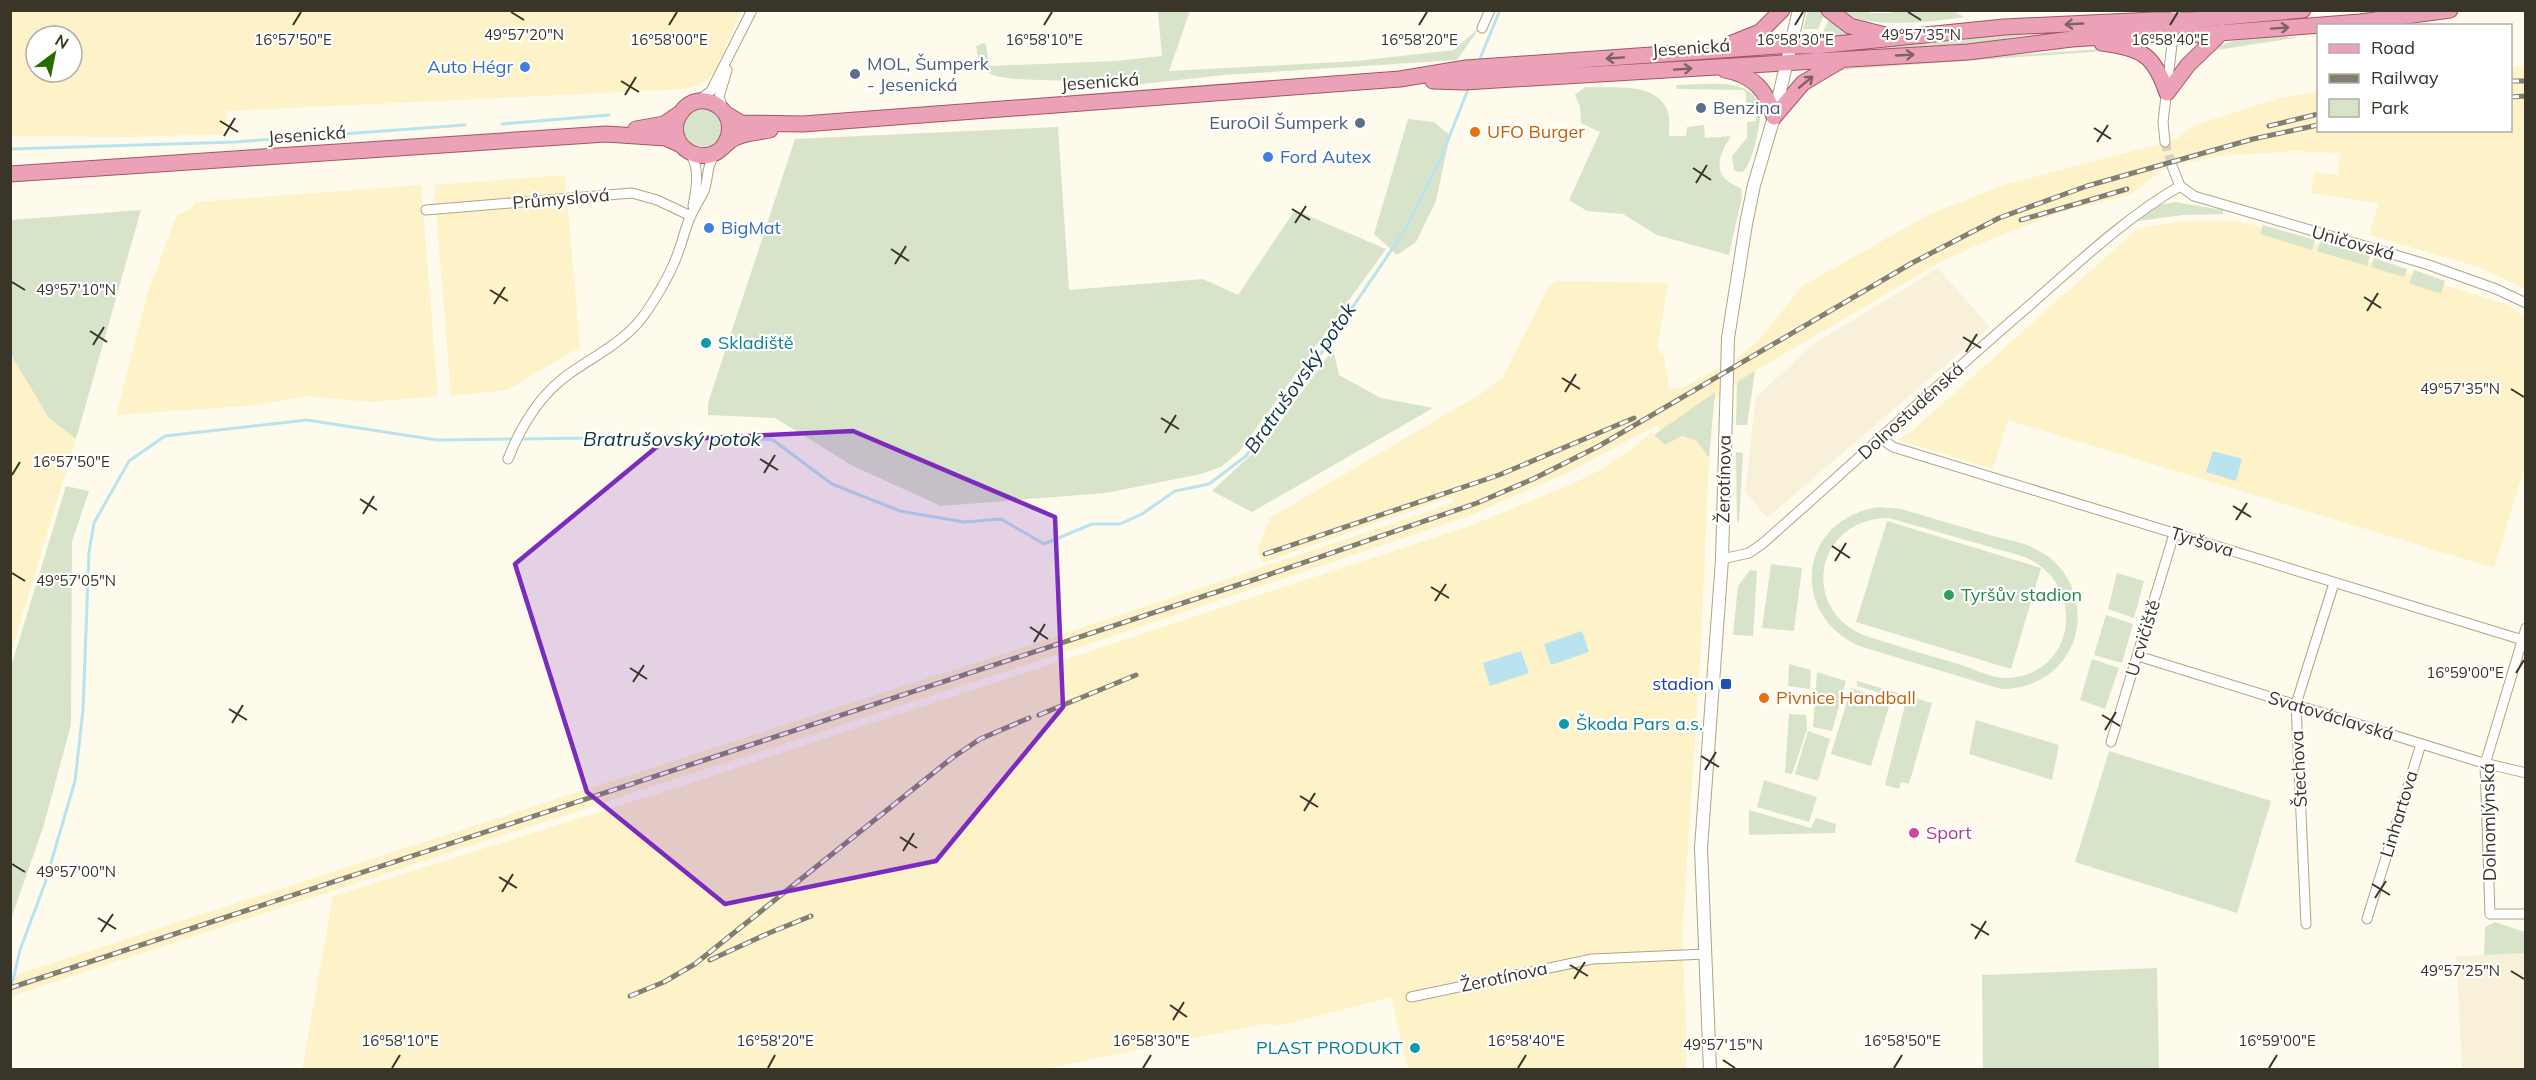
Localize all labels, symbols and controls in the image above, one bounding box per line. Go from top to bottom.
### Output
one-way arrow [2064,18,2084,29]
one-way arrow [2269,22,2289,33]
north arrow [24,24,84,84]
legend [2317,24,2512,132]
text: 49°57'20"N [484,25,564,44]
text: 49°57'35"N [1881,25,1961,44]
text: N [52,30,72,53]
text: 16°57'50"E [254,30,332,49]
text: 16°58'00"E [630,30,708,49]
text: 16°58'10"E [1005,30,1083,49]
text: 16°58'20"E [1380,30,1458,49]
text: 16°58'30"E [1756,30,1834,49]
text: 16°58'40"E [2131,30,2209,49]
street label: Jesenická [1651,33,1731,62]
text: Road [2371,36,2415,59]
one-way arrow [1895,50,1915,61]
place label: MOL, Šumperk - Jesenická [867,52,990,96]
one-way arrow [1605,53,1625,64]
place label: Auto Hégr [427,55,513,78]
marker: Auto Hégr [518,60,532,74]
one-way arrow [1673,63,1693,74]
text: Railway [2371,66,2439,89]
marker: MOL, Šumperk - Jesenická [848,67,862,81]
street label: Jesenická [1060,67,1140,96]
one-way arrow [1798,75,1814,88]
place label: Benzina [1713,96,1781,119]
text: Park [2371,96,2410,119]
marker: Benzina [1694,101,1708,115]
place label: EuroOil Šumperk [1209,111,1349,134]
marker: EuroOil Šumperk [1353,116,1367,130]
street label: Jesenická [267,120,347,149]
place label: UFO Burger [1487,120,1585,143]
marker: UFO Burger [1468,125,1482,139]
place label: Ford Autex [1280,145,1372,168]
marker: Ford Autex [1261,150,1275,164]
street label: Průmyslová [512,183,610,214]
place label: BigMat [721,216,781,239]
street label: Uničovská [2309,220,2397,265]
marker: BigMat [702,221,716,235]
text: 49°57'10"N [36,280,116,299]
water label: Bratrušovský potok [1238,297,1361,458]
place label: Skladiště [718,331,794,354]
marker: Skladiště [699,336,713,350]
street label: Dolnostudénská [1853,357,1968,464]
text: 49°57'35"N [2420,379,2500,398]
water label: Bratrušovský potok [583,426,762,451]
street label: Žerotínova [1711,435,1736,523]
text: 16°57'50"E [32,452,110,471]
street label: Tyršova [2168,521,2237,562]
text: 49°57'05"N [36,571,116,590]
place label: Tyršův stadion [1961,583,2082,606]
marker: Tyršův stadion [1942,588,1956,602]
street label: U cvičiště [2120,597,2165,679]
text: 16°59'00"E [2426,663,2504,682]
place label: stadion [1652,672,1714,695]
marker: stadion [1719,677,1733,691]
street label: Svatováclavská [2265,685,2397,746]
place label: Pivnice Handball [1776,686,1916,709]
marker: Pivnice Handball [1757,691,1771,705]
place label: Škoda Pars a.s. [1576,712,1703,735]
marker: Škoda Pars a.s. [1557,717,1571,731]
street label: Štechova [2285,730,2312,808]
street label: Dolnomlýnská [2476,763,2501,881]
street label: Linhartova [2374,768,2423,860]
place label: Sport [1926,821,1972,844]
marker: Sport [1907,826,1921,840]
text: 49°57'00"N [36,862,116,881]
street label: Žerotínova [1458,956,1549,997]
text: 49°57'25"N [2420,961,2500,980]
text: 16°58'10"E [361,1031,439,1050]
text: 16°58'20"E [736,1031,814,1050]
text: 16°58'30"E [1112,1031,1190,1050]
text: 16°58'40"E [1487,1031,1565,1050]
text: 16°58'50"E [1863,1031,1941,1050]
text: 16°59'00"E [2238,1031,2316,1050]
text: 49°57'15"N [1683,1035,1763,1054]
place label: PLAST PRODUKT [1256,1036,1403,1059]
marker: PLAST PRODUKT [1408,1041,1422,1055]

